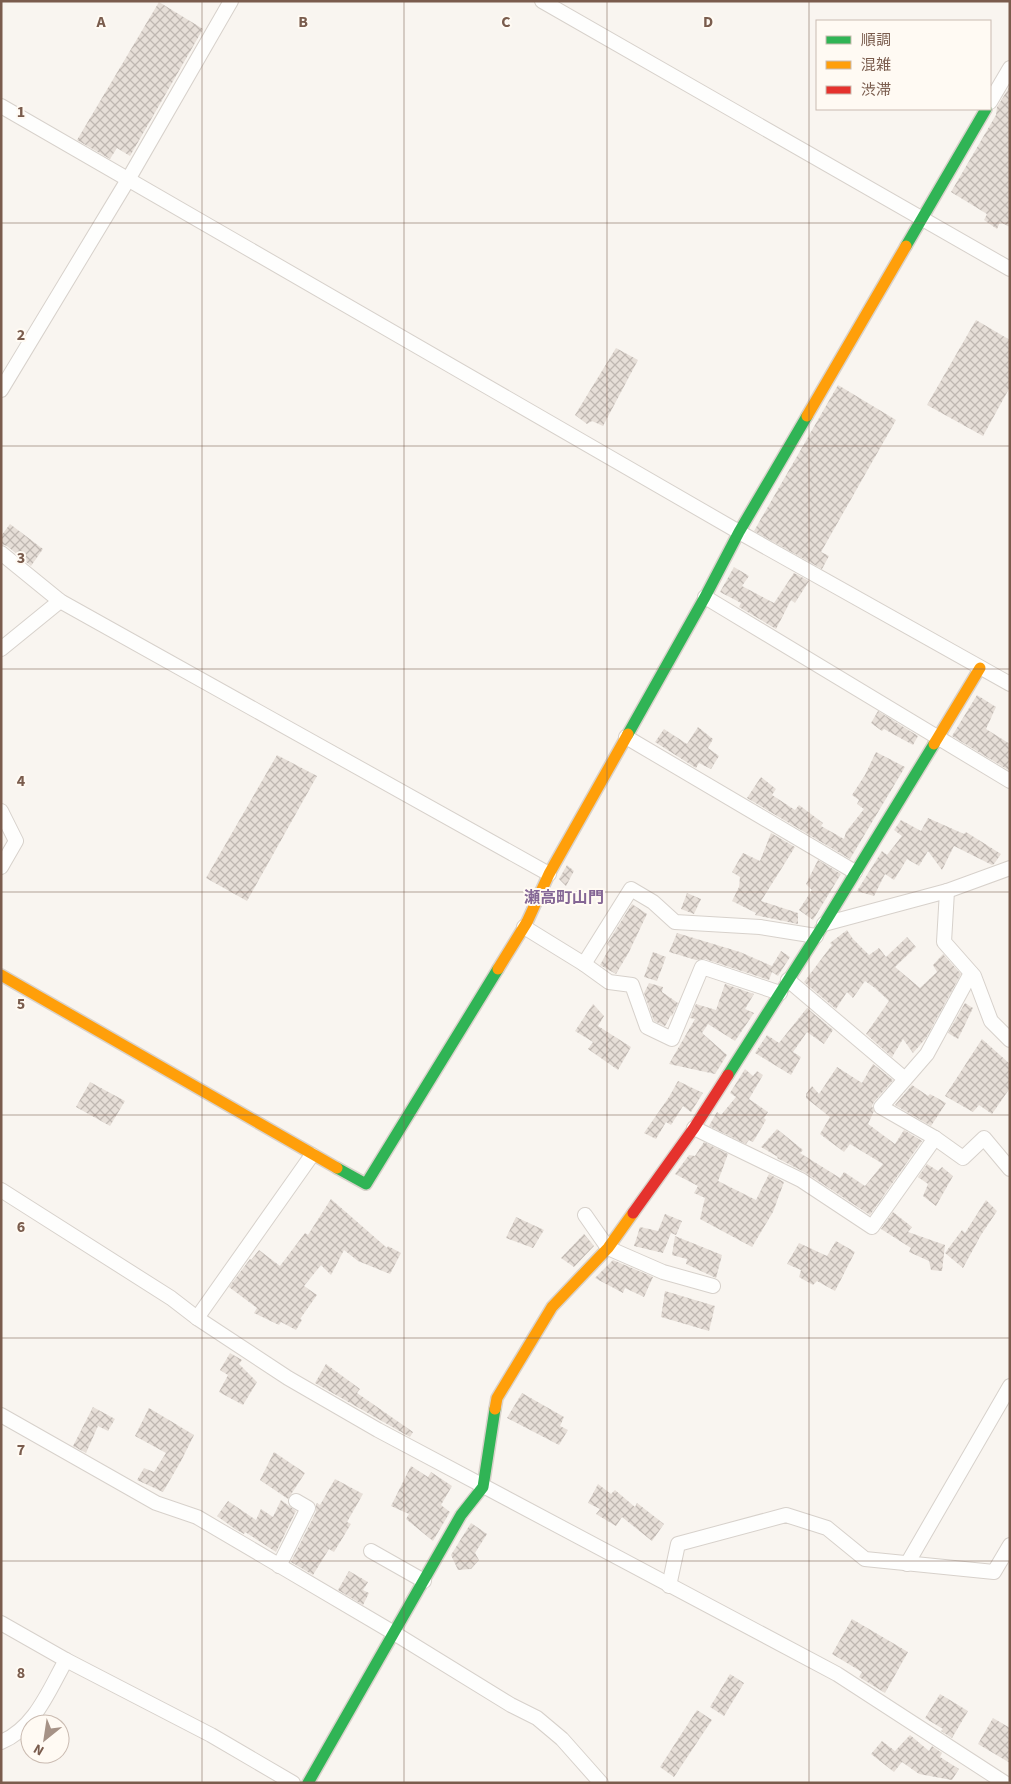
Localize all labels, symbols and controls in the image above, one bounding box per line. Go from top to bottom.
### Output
text: A [95,11,106,33]
text: B [298,11,308,33]
text: C [501,11,511,33]
text: D [703,11,713,33]
legend [816,20,991,110]
text: 順調 [861,30,891,51]
text: 混雑 [861,55,891,76]
text: 渋滞 [861,80,891,101]
text: 1 [17,101,25,123]
text: 2 [17,324,25,346]
text: 3 [17,547,25,569]
text: 4 [17,770,26,792]
district label: 瀬高町山門 [524,887,604,909]
text: 5 [17,993,25,1015]
text: 6 [17,1216,25,1238]
text: 7 [17,1439,25,1461]
text: 8 [17,1662,25,1684]
north arrow [20,1714,70,1764]
text: N [30,1738,48,1760]

